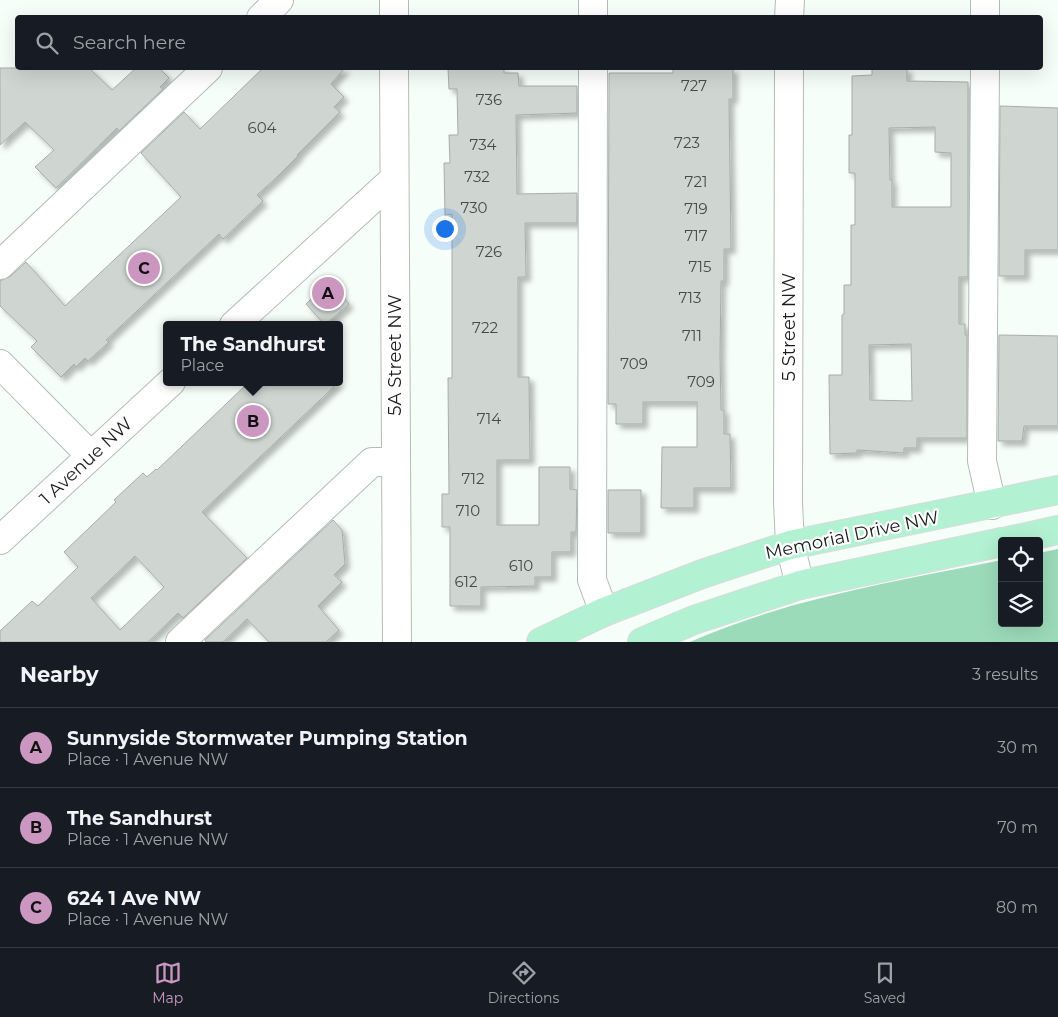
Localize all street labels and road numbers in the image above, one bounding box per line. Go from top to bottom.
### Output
street label: 5 Street NW [778,273,800,381]
street label: 5A Street NW [384,294,406,416]
street label: 1 Avenue NW [35,413,137,509]
street label: Memorial Drive NW [763,506,941,564]

